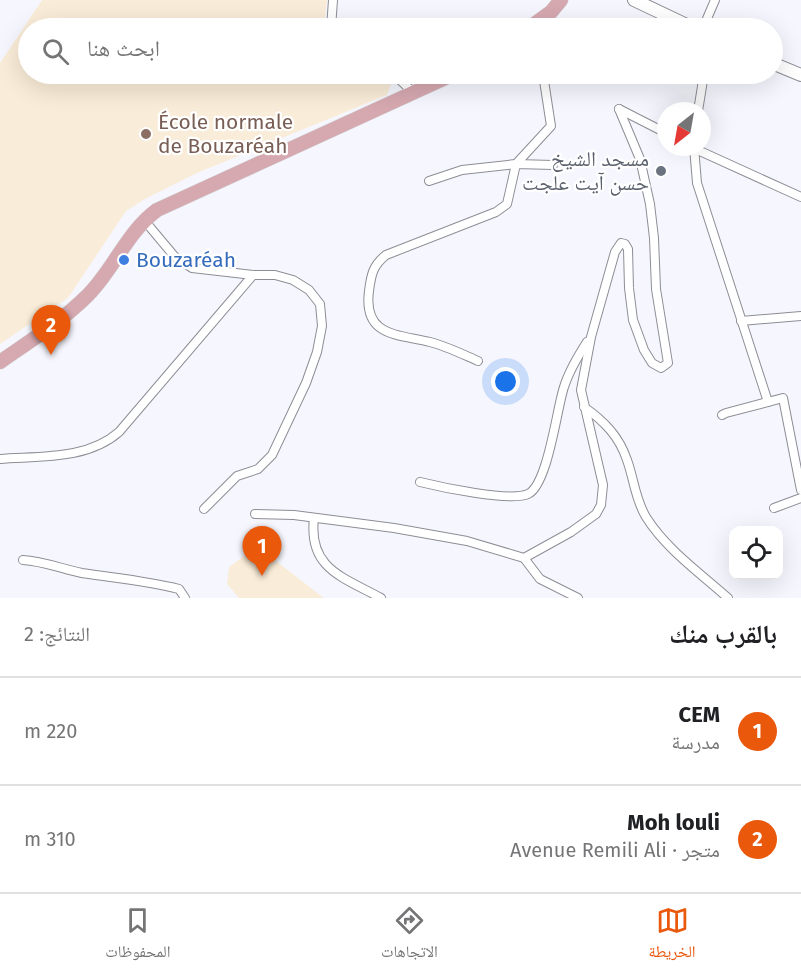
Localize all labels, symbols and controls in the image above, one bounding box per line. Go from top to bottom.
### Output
search box [18,18,783,84]
icon: search [39,35,72,68]
text: ابحث هنا [87,35,160,62]
north arrow [657,102,711,156]
place label: École normale de Bouzaréah [158,109,293,159]
marker: École normale de Bouzaréah [139,127,153,141]
place label: مسجد الشيخ حسن آيت علجت [522,146,649,196]
marker: مسجد الشيخ حسن آيت علجت [654,164,668,178]
place label: Bouzaréah [136,247,236,273]
marker: Bouzaréah [117,253,131,267]
pin: 2 [32,306,70,355]
your location [491,367,520,396]
pin: 1 [242,526,282,576]
map controls [729,526,783,580]
button: locate [729,526,783,580]
text: بالقرب منك [669,619,777,650]
text: النتائج: 2 [24,622,90,646]
text: CEM [678,701,720,728]
text: 220 m [24,719,77,743]
text: 1 [753,719,762,743]
text: مدرسة [671,730,720,754]
text: Moh louli [627,809,720,836]
text: 310 m [24,827,76,851]
text: 2 [752,827,763,851]
text: متجر · Avenue Remili Ali [510,838,720,862]
tab: المحفوظات [105,904,170,967]
tab: الاتجاهات [381,904,438,967]
tab: الخريطة [649,904,696,967]

